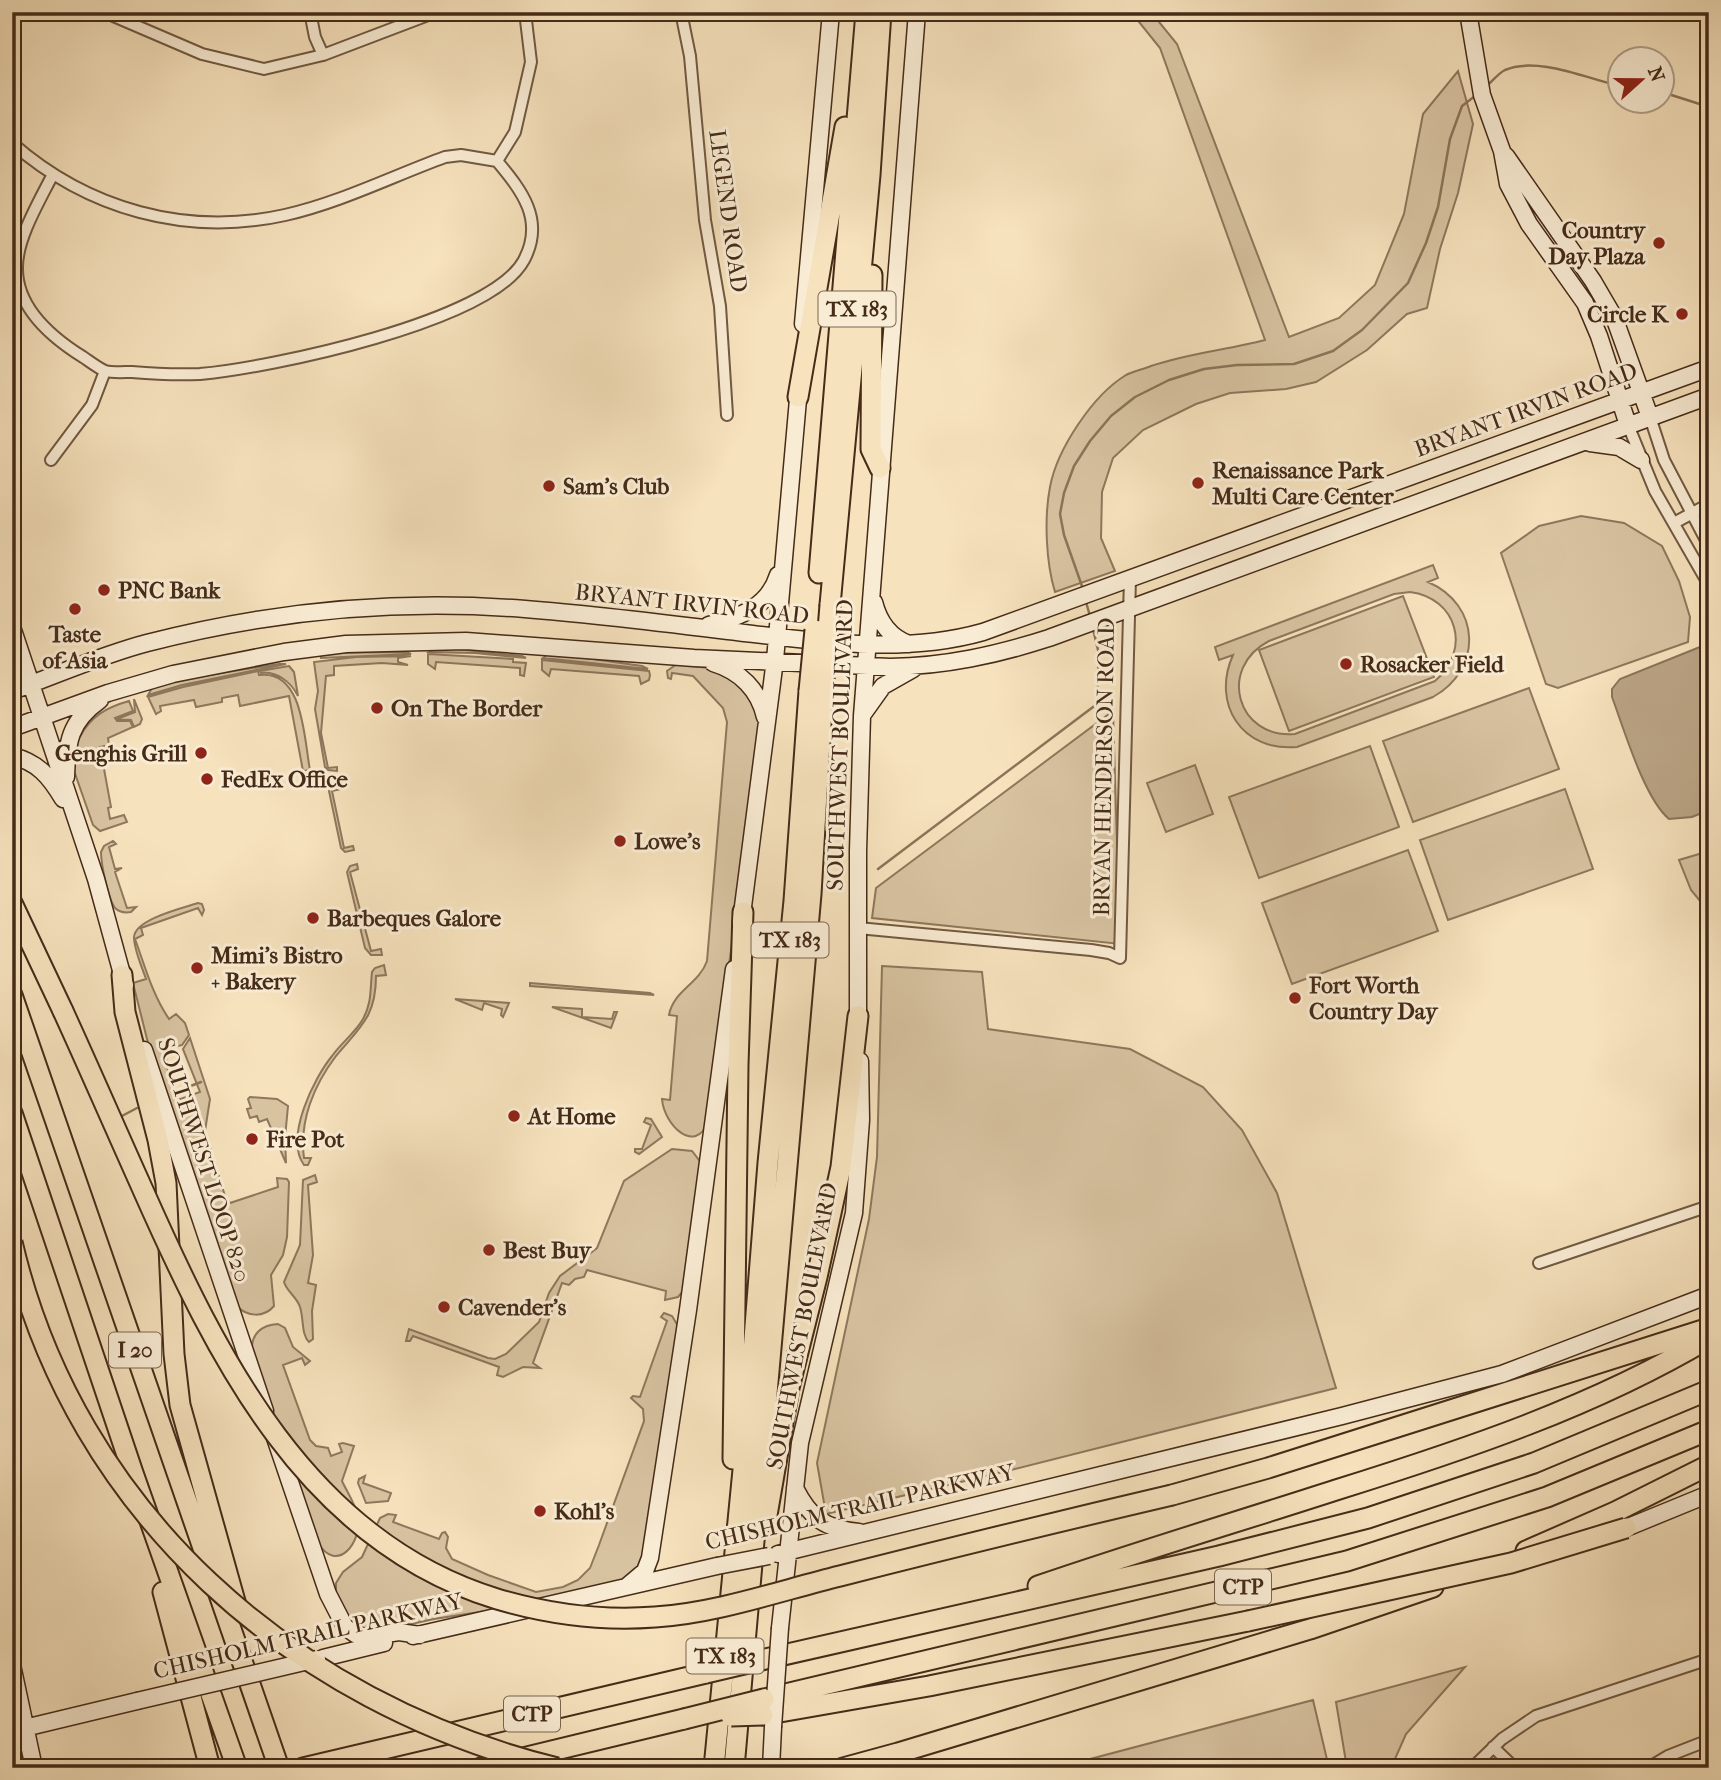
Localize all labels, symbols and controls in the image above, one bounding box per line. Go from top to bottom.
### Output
north arrow [1606,46,1676,116]
text: N [1643,64,1669,85]
street label: LEGEND ROAD [703,128,753,294]
place label: Country Day Plaza [1548,217,1647,270]
marker: Country Day Plaza [1651,235,1667,251]
road number: TX 183 [818,292,896,326]
place label: Circle K [1587,301,1670,328]
marker: Circle K [1674,306,1690,322]
street label: BRYANT IRVIN ROAD [1411,357,1641,463]
place label: Renaissance Park Multi Care Center [1212,457,1395,510]
place label: Sam's Club [563,473,669,500]
marker: Renaissance Park Multi Care Center [1190,475,1206,491]
marker: Sam's Club [541,478,557,494]
place label: PNC Bank [118,577,221,604]
street label: BRYANT IRVIN ROAD [574,578,810,630]
marker: PNC Bank [96,582,112,598]
street label: SOUTHWEST BOULEVARD [821,599,859,891]
marker: Taste of Asia [67,601,83,617]
street label: BRYAN HENDERSON ROAD [1088,617,1120,917]
place label: Taste of Asia [43,621,109,674]
place label: Rosacker Field [1360,651,1505,678]
marker: Rosacker Field [1338,656,1354,672]
place label: On The Border [391,695,543,722]
marker: On The Border [369,700,385,716]
place label: Genghis Grill [55,740,188,767]
marker: Genghis Grill [193,745,209,761]
place label: FedEx Office [220,766,349,793]
marker: FedEx Office [199,771,215,787]
place label: Lowe's [634,828,701,855]
marker: Lowe's [612,833,628,849]
place label: Barbeques Galore [327,905,502,932]
marker: Barbeques Galore [305,910,321,926]
road number: TX 183 [752,922,828,958]
place label: Mimi’s Bistro + Bakery [211,942,343,995]
marker: Mimi’s Bistro + Bakery [189,960,205,976]
place label: Fort Worth Country Day [1308,972,1439,1025]
marker: Fort Worth Country Day [1287,990,1303,1006]
street label: SOUTHWEST LOOP 820 [152,1035,256,1285]
place label: At Home [526,1103,616,1130]
marker: At Home [506,1108,522,1124]
place label: Fire Pot [265,1126,345,1153]
marker: Fire Pot [244,1131,260,1147]
street label: SOUTHWEST BOULEVARD [761,1180,843,1472]
place label: Best Buy [503,1237,593,1264]
marker: Best Buy [481,1242,497,1258]
place label: Cavender’s [458,1294,567,1321]
marker: Cavender’s [436,1299,452,1315]
road number: I 20 [109,1332,161,1368]
street label: CHISHOLM TRAIL PARKWAY [703,1458,1019,1556]
place label: Kohl's [554,1498,615,1525]
marker: Kohl's [532,1503,548,1519]
road number: CTP [1215,1570,1271,1604]
street label: CHISHOLM TRAIL PARKWAY [151,1587,467,1685]
road number: TX 183 [686,1638,764,1674]
road number: CTP [504,1696,560,1732]

